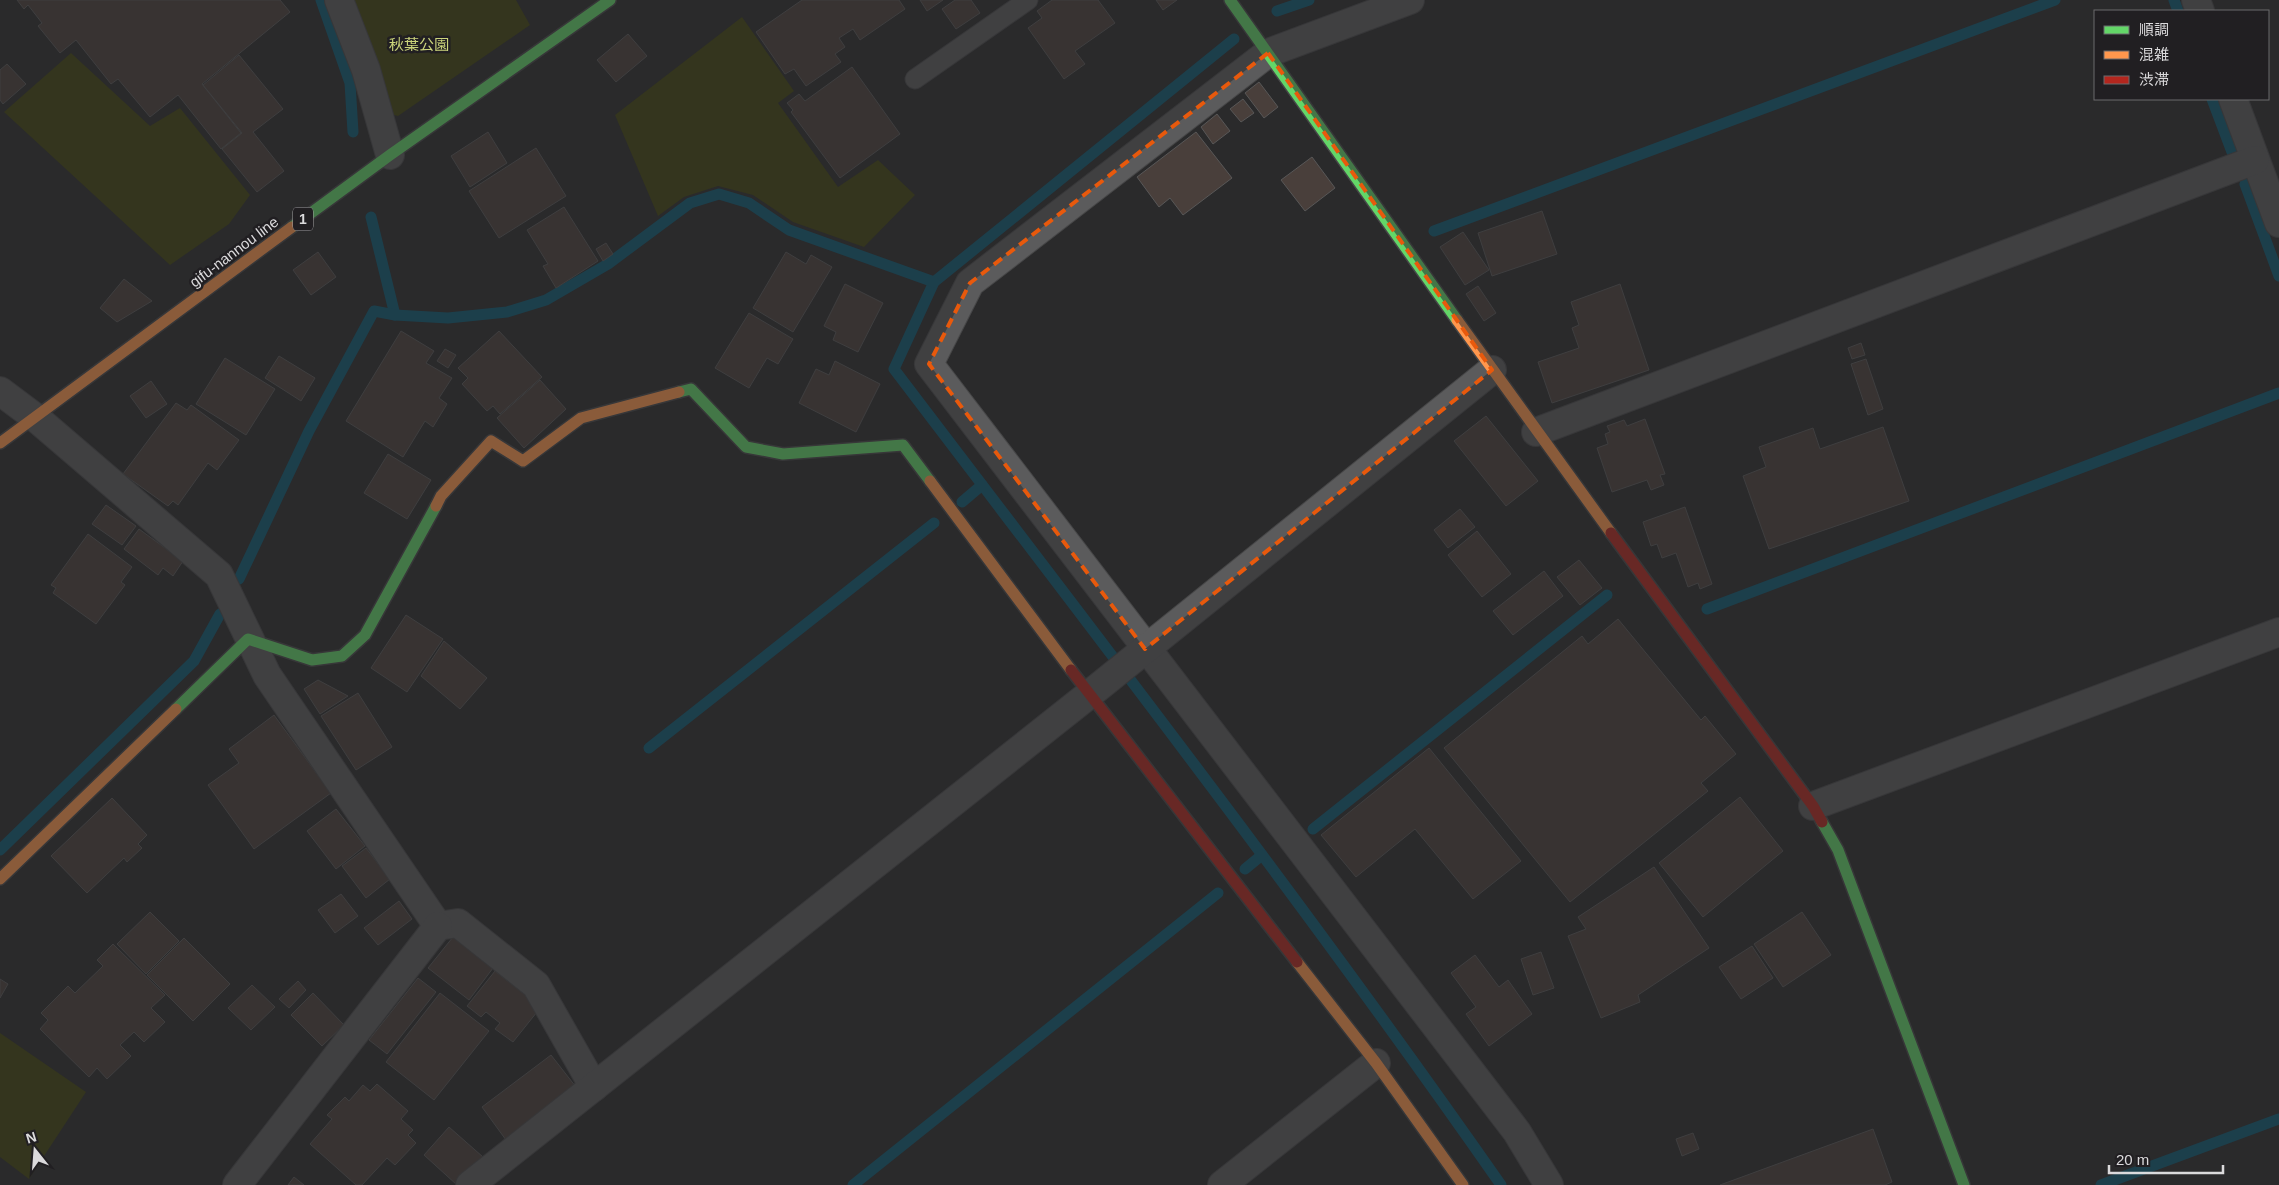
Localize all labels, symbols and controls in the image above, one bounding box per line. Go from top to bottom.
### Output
legend [2094,10,2269,100]
text: 順調 [2139,21,2169,38]
park label: 秋葉公園 [389,36,449,53]
text: 混雑 [2139,46,2169,63]
text: 渋滞 [2139,71,2169,88]
road number: 1 [293,208,313,230]
street label: gifu-nannou line [186,213,281,291]
north arrow [10,1125,60,1175]
text: N [24,1128,38,1147]
scale bar [2109,1142,2223,1174]
text: 20 m [2116,1151,2149,1168]

